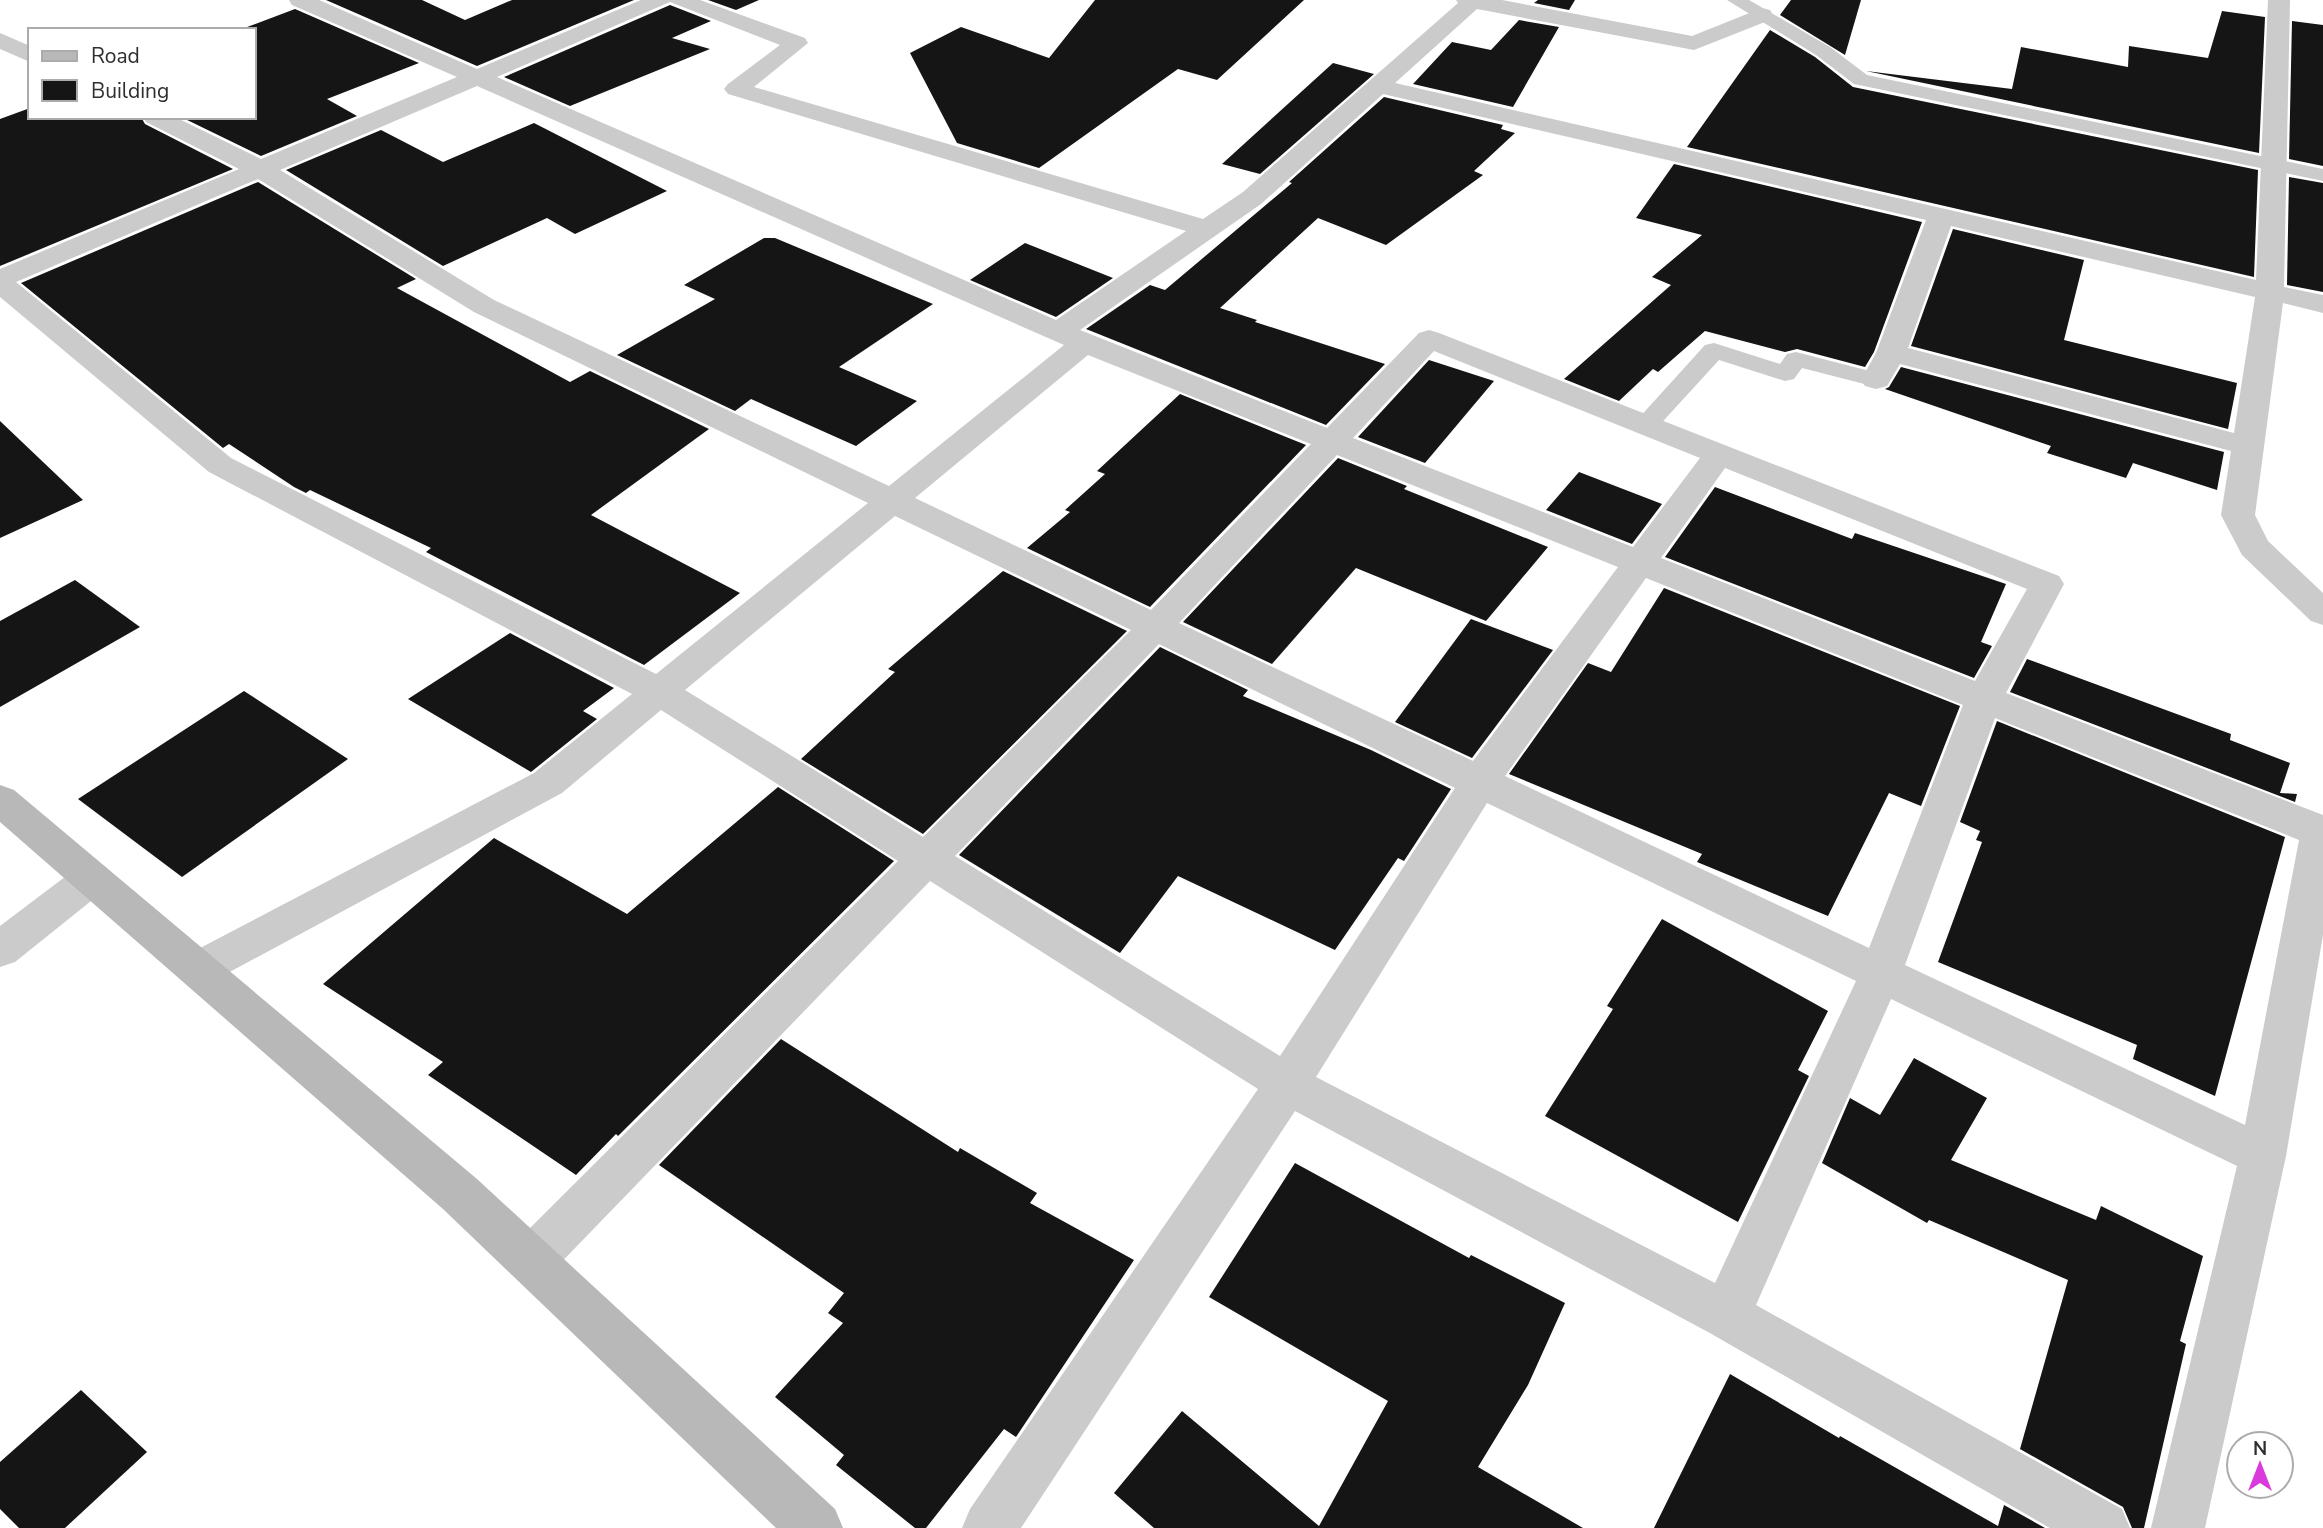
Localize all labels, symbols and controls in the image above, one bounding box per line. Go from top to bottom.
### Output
legend [28,28,256,119]
text: Road [91,42,140,70]
text: Building [91,77,169,105]
north arrow [2225,1430,2295,1500]
text: N [2253,1436,2267,1462]

